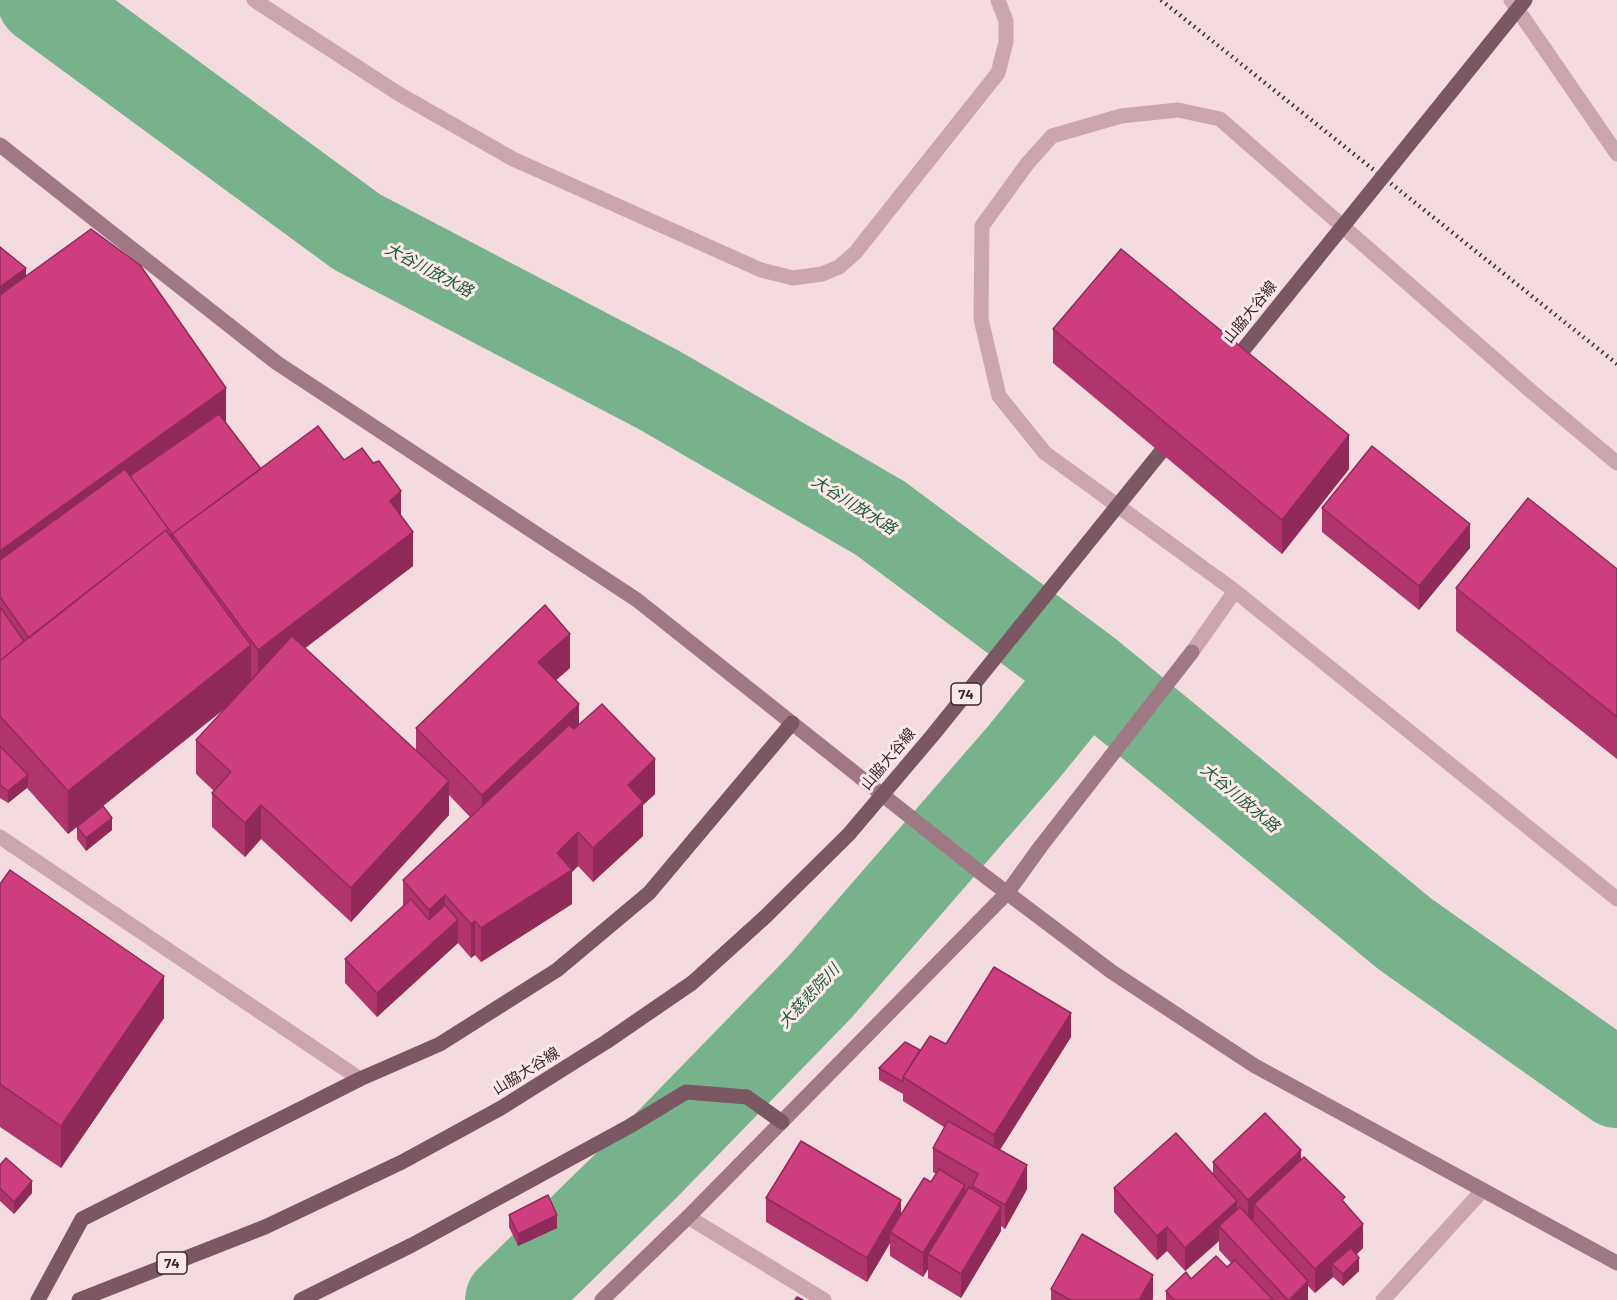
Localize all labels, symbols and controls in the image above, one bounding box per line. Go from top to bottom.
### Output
water label: 大谷川放水路 [382,239,476,301]
street label: 山脇大谷線 [1219,277,1281,347]
water label: 大谷川放水路 [808,471,900,539]
road number: 74 [951,683,981,705]
street label: 山脇大谷線 [857,724,919,794]
water label: 大谷川放水路 [1197,760,1283,836]
water label: 大慈悲院川 [775,960,843,1032]
street label: 山脇大谷線 [489,1043,563,1099]
road number: 74 [157,1252,187,1274]

